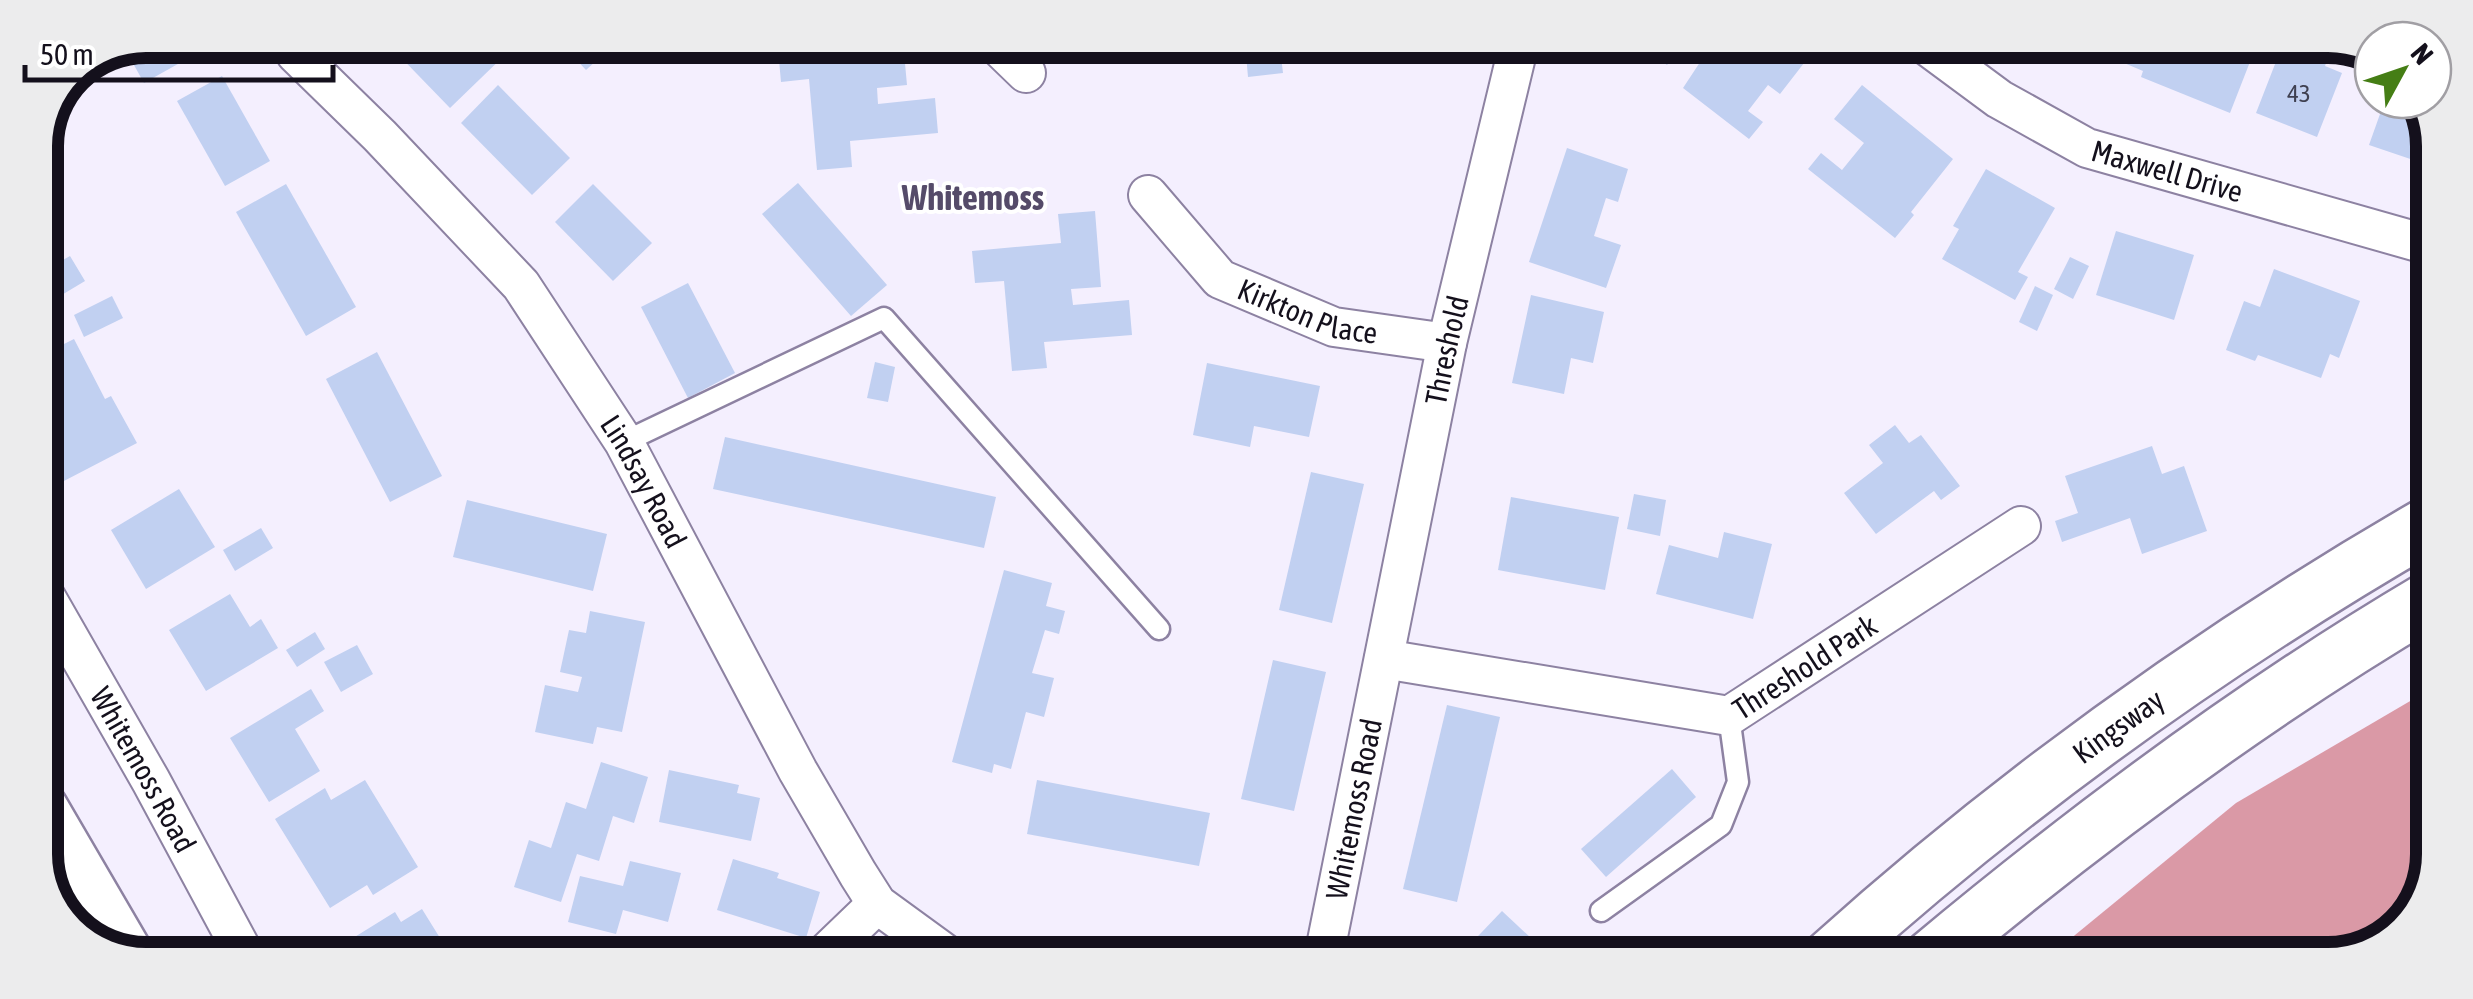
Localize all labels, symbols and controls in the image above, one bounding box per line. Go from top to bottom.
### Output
scale bar [25,20,332,82]
north arrow [2353,20,2453,120]
text: 50 m [40,37,94,71]
text: N [2405,37,2440,71]
house number: 43 [2287,79,2311,107]
street label: Maxwell Drive [2088,133,2247,208]
district label: Whitemoss [901,177,1044,217]
street label: Kirkton Place [1233,272,1380,350]
street label: Threshold [1418,292,1475,408]
street label: Lindsay Road [594,409,694,553]
street label: Threshold Park [1726,607,1883,726]
street label: Whitemoss Road [84,681,203,858]
street label: Kingsway [2066,682,2170,770]
street label: Whitemoss Road [1319,716,1388,902]

